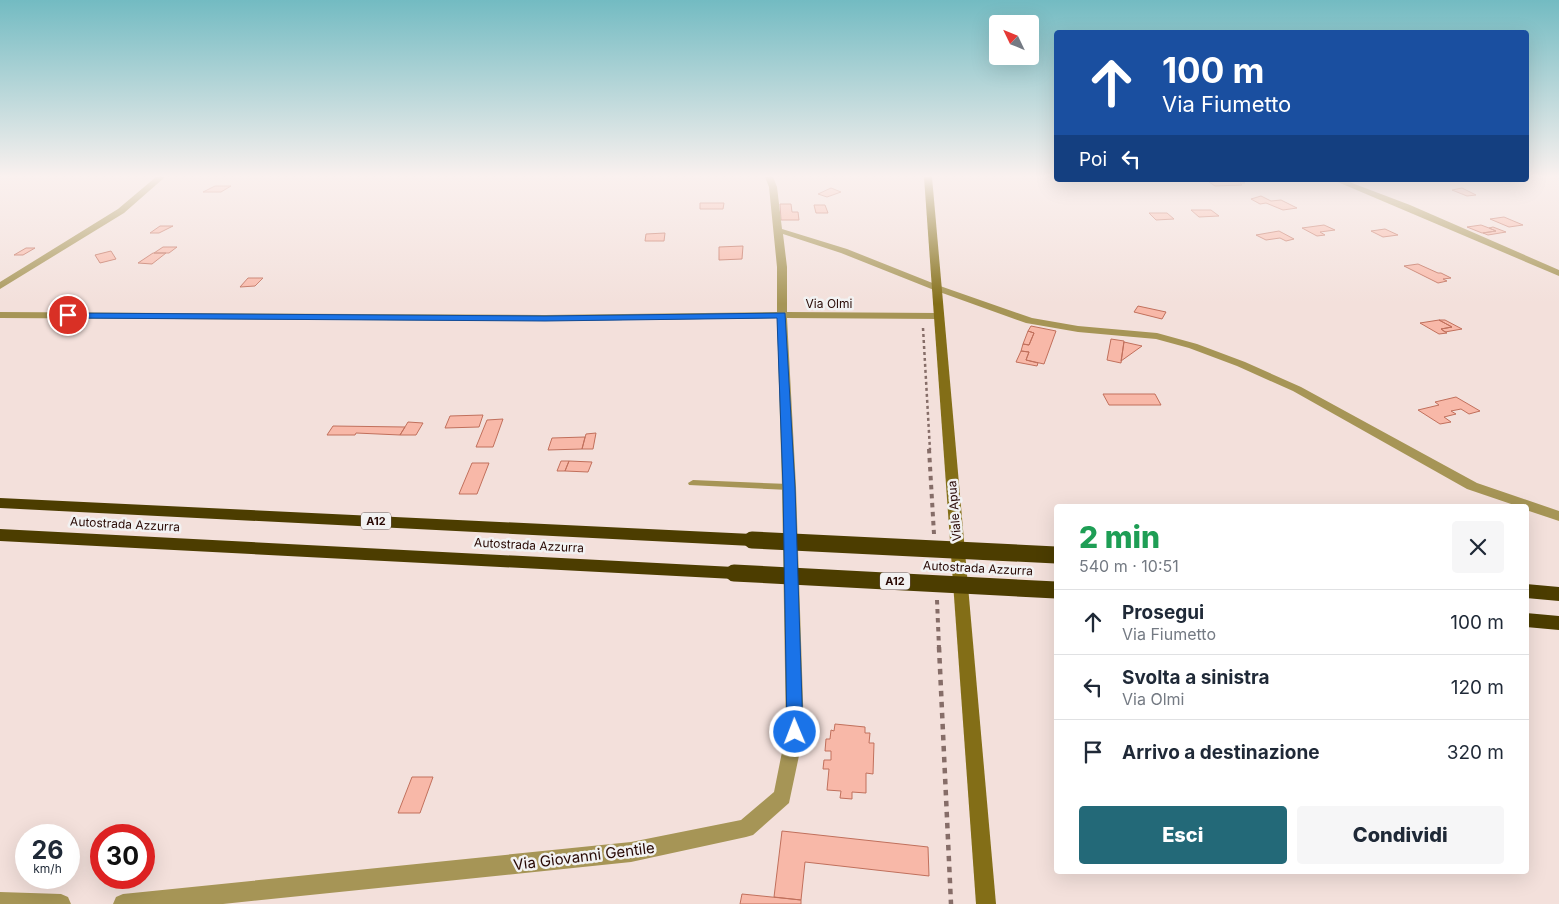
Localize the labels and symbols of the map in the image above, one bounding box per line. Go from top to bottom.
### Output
north arrow [989,15,1039,65]
pin [47,294,89,336]
street label: Via Olmi [806,296,852,311]
street label: Viale Apua [944,480,964,542]
road number: A12 [361,512,391,530]
street label: Autostrada Azzurra [70,514,180,534]
street label: Autostrada Azzurra [474,535,584,555]
street label: Autostrada Azzurra [923,558,1033,578]
road number: A12 [880,572,910,590]
position arrow [768,705,820,757]
speed limit sign: 30 [90,824,155,889]
street label: Via Giovanni Gentile [512,838,656,874]

